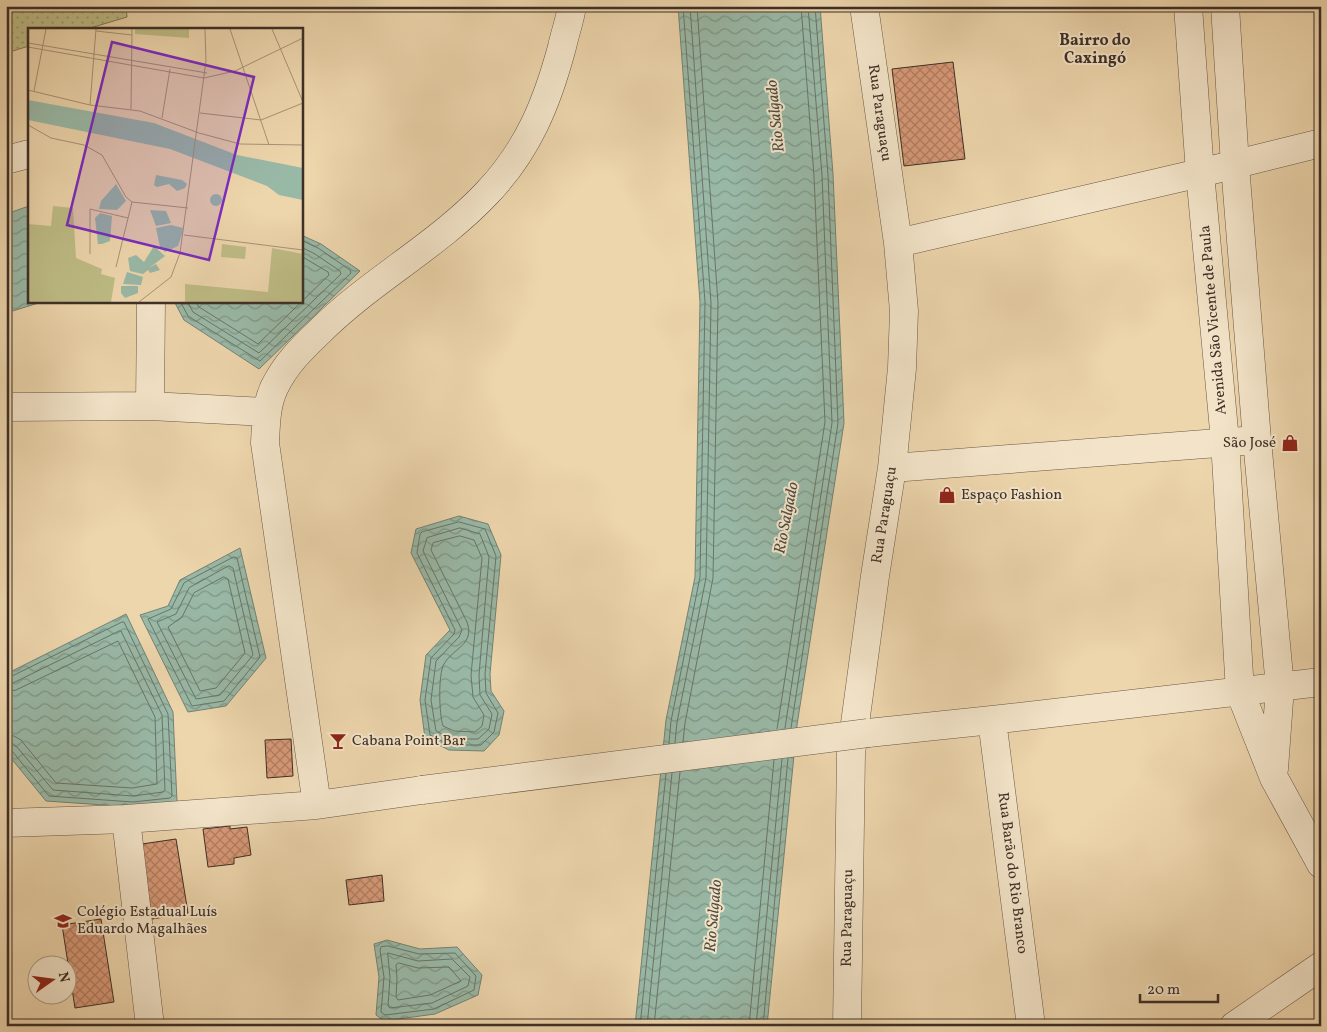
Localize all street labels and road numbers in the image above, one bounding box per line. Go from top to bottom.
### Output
street label: Rua Paraguaçu [862,63,896,163]
street label: Avenida São Vicente de Paula [1195,224,1233,416]
street label: Rua Paraguaçu [867,465,903,565]
street label: Rua Barão do Rio Branco [992,791,1032,955]
street label: Rua Paraguaçu [837,869,859,967]

